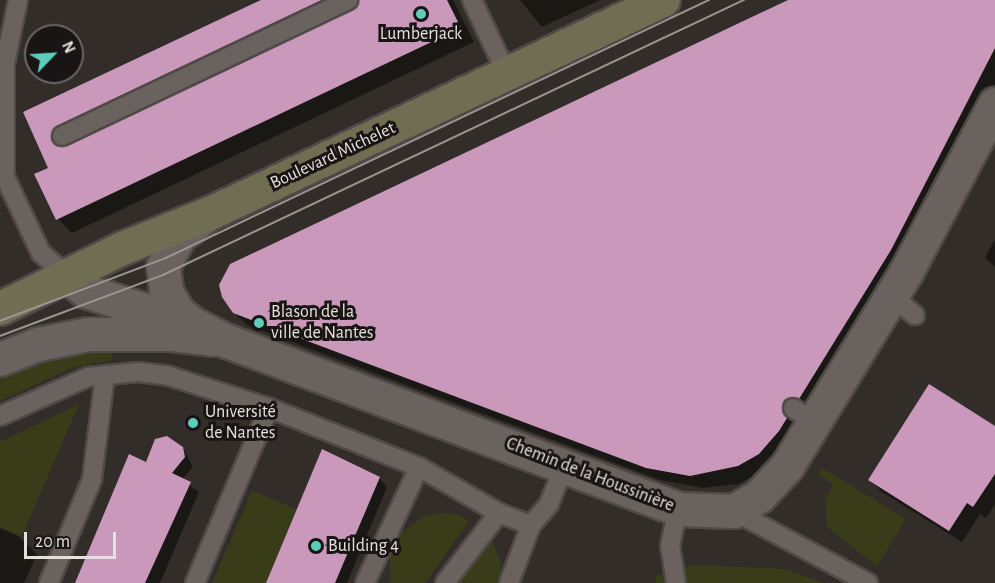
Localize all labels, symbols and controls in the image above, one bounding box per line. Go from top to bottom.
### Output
marker: Lumberjack [414,7,428,21]
place label: Lumberjack [380,23,462,45]
north arrow [24,24,84,84]
text: N [59,39,78,56]
street label: Boulevard Michelet [267,118,399,194]
place label: Blason de la ville de Nantes [271,302,374,344]
marker: Blason de la ville de Nantes [252,316,266,330]
place label: Université de Nantes [205,402,276,444]
marker: Université de Nantes [186,416,200,430]
street label: Chemin de la Houssinière [503,433,677,517]
scale bar [27,520,118,558]
text: 20 m [35,533,70,551]
place label: Building 4 [328,535,399,557]
marker: Building 4 [309,539,323,553]

